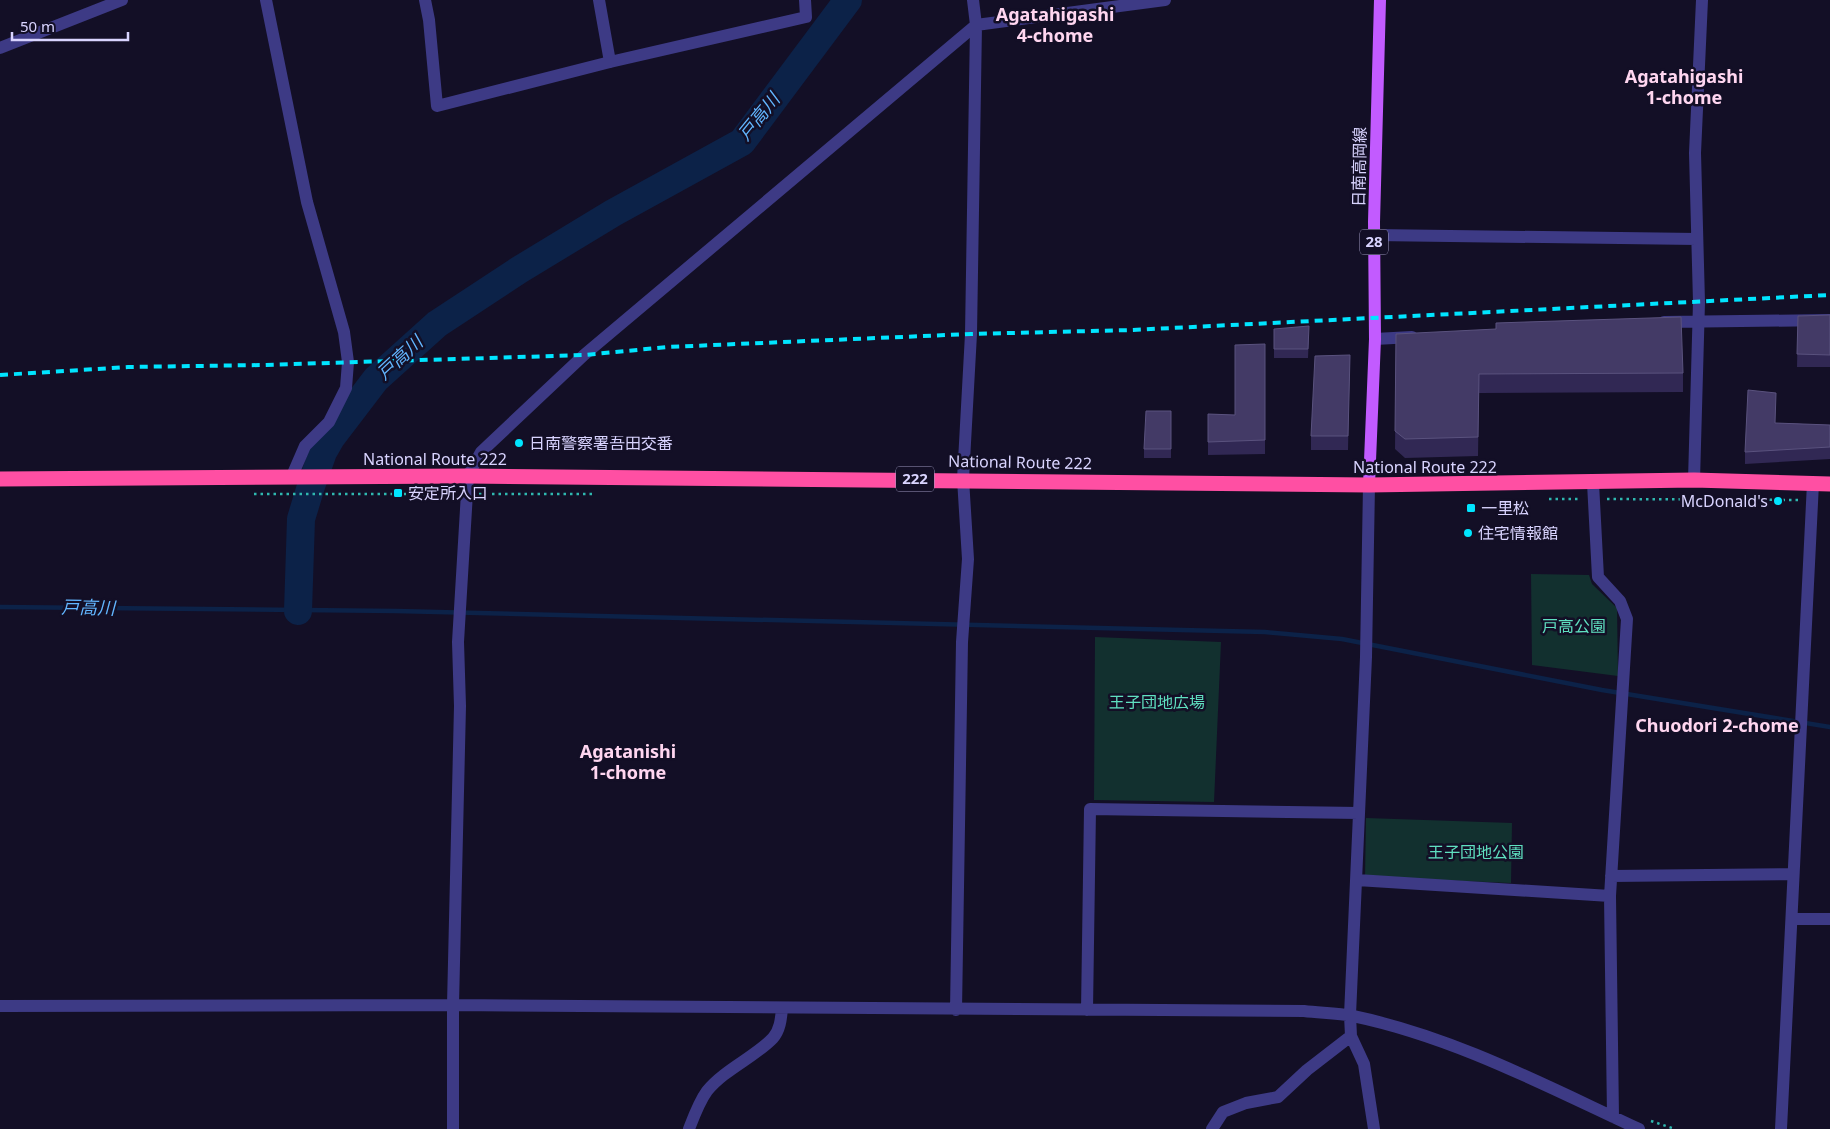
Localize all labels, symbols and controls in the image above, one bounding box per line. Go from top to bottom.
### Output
district label: Agatahigashi 4-chome [996,2,1114,47]
scale bar [12,10,129,42]
text: 50 m [20,16,55,36]
district label: Agatahigashi 1-chome [1625,64,1743,109]
water label: 戸高川 [732,86,786,145]
street label: 日南高岡線 [1347,127,1371,207]
road number: 28 [1360,230,1388,254]
water label: 戸高川 [371,329,429,384]
place label: 日南警察署吾田交番 [529,432,673,454]
marker: 日南警察署吾田交番 [513,437,525,449]
street label: National Route 222 [363,448,507,470]
street label: National Route 222 [948,450,1092,474]
street label: National Route 222 [1353,456,1497,478]
road number: 222 [896,466,934,492]
place label: 安定所入口 [408,482,488,504]
marker: 安定所入口 [392,487,404,499]
place label: McDonald's [1681,490,1768,512]
marker: McDonald's [1772,495,1784,507]
place label: 一里松 [1481,497,1529,519]
marker: 一里松 [1465,502,1477,514]
place label: 住宅情報館 [1478,522,1558,544]
marker: 住宅情報館 [1462,527,1474,539]
water label: 戸高川 [61,595,117,620]
park label: 戸高公園 [1542,615,1606,637]
park label: 王子団地広場 [1109,691,1205,713]
district label: Chuodori 2-chome [1635,713,1799,737]
district label: Agatanishi 1-chome [580,739,676,784]
park label: 王子団地公園 [1428,841,1524,863]

